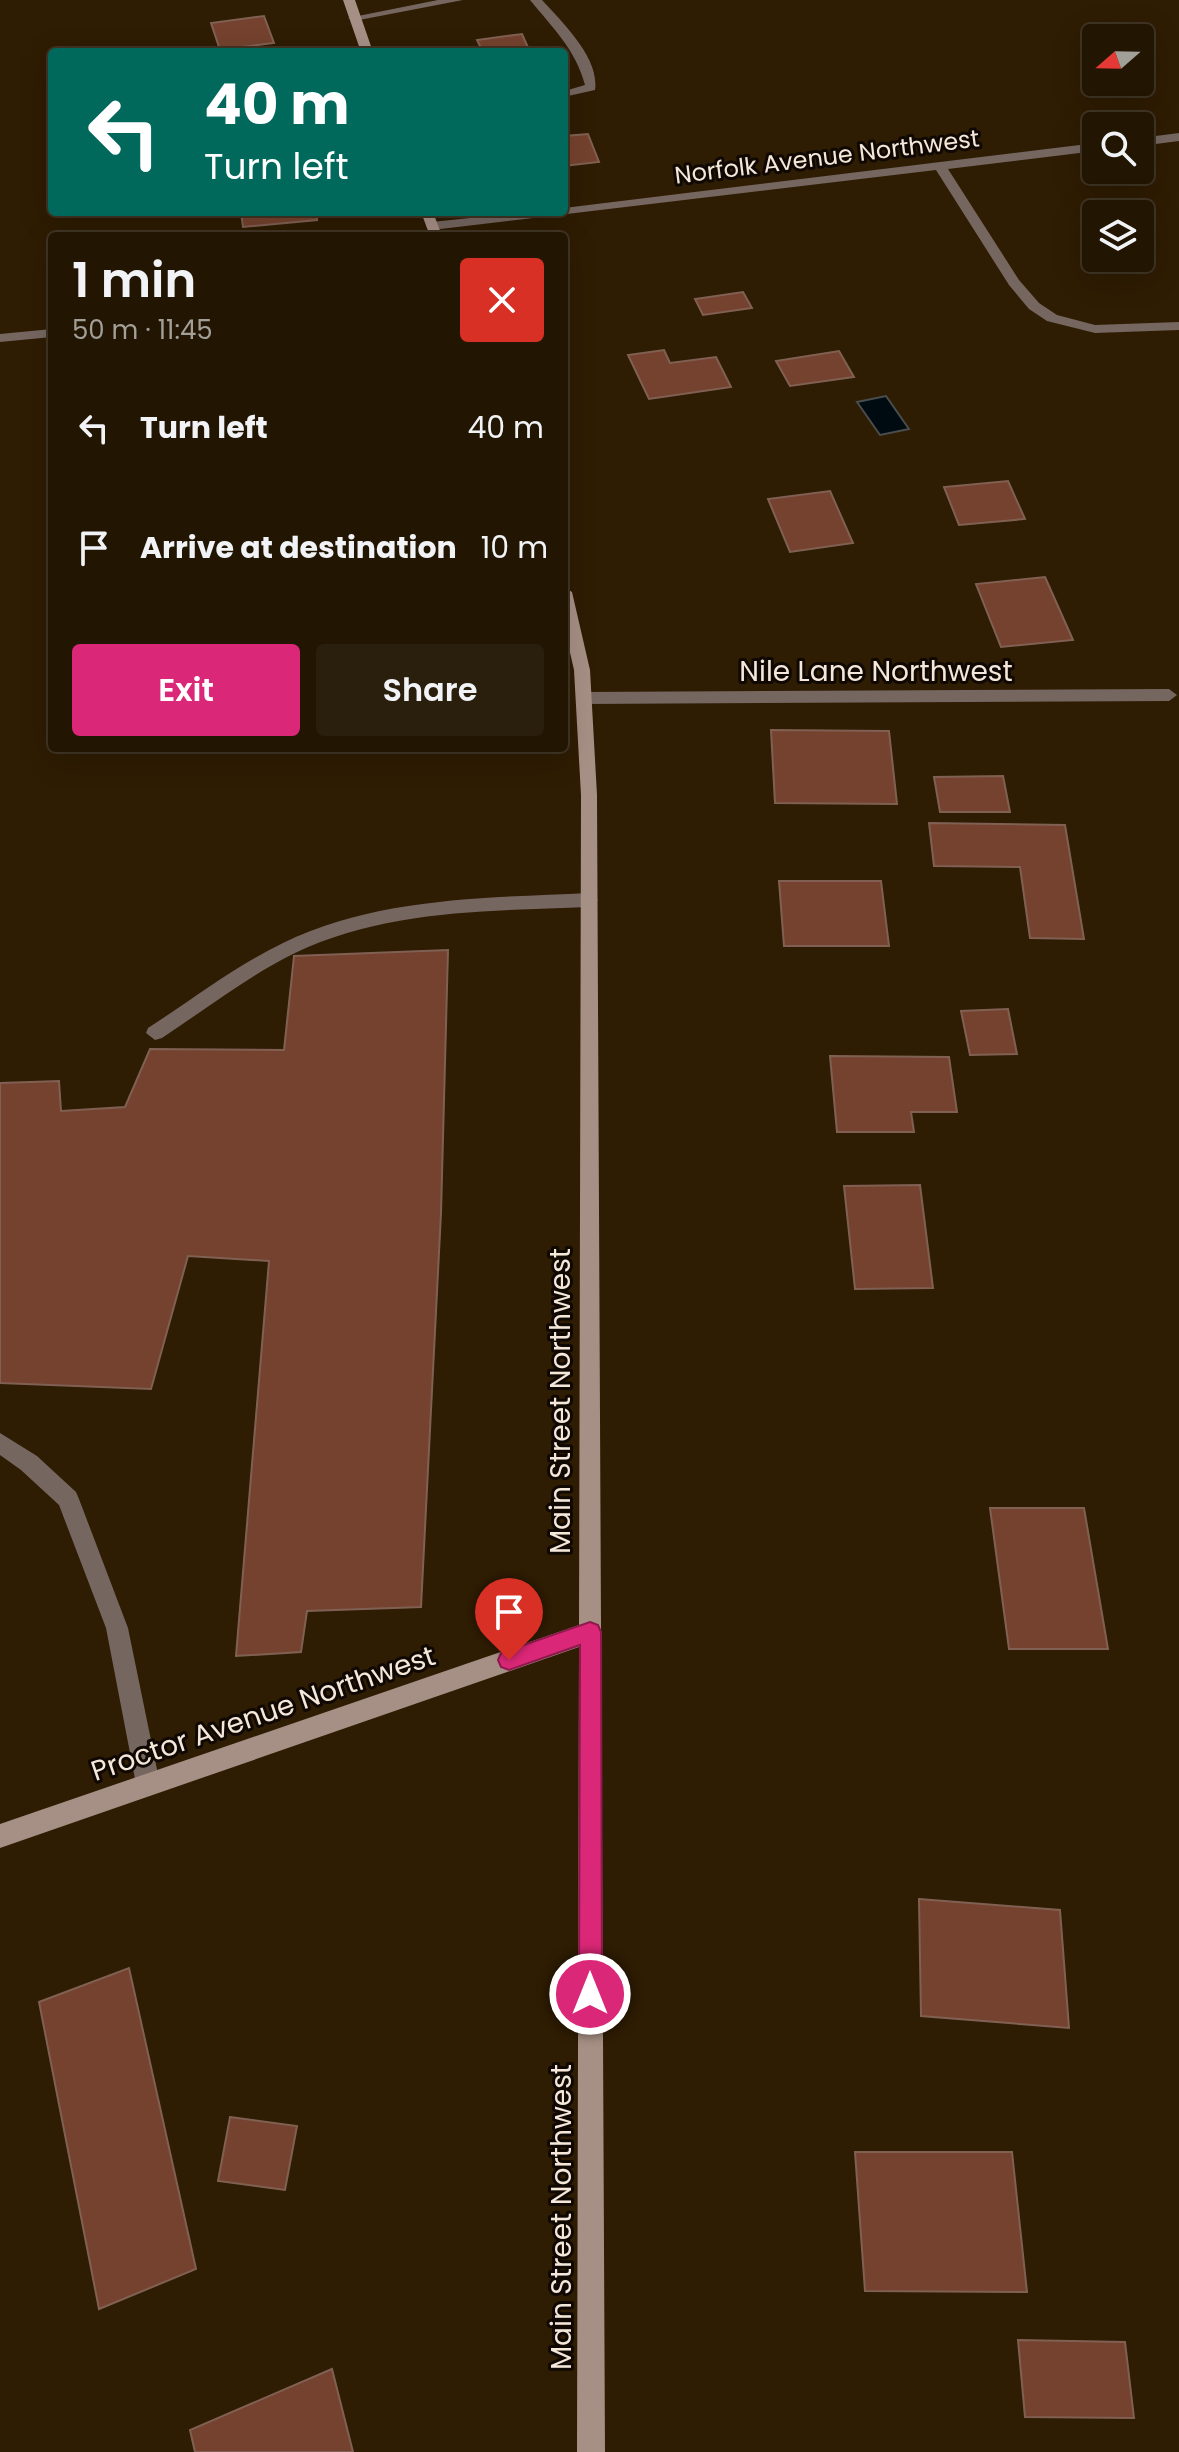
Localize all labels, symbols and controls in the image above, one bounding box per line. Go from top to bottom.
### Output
north arrow [1082,24,1154,96]
map controls [1082,24,1154,272]
text: 40 m [204,65,350,144]
icon: left [72,80,176,184]
button: search [1082,112,1154,184]
street label: Norfolk Avenue Northwest [673,121,981,192]
text: Turn left [204,141,349,192]
button: layers [1082,200,1154,272]
text: 1 min [72,247,196,314]
button: close [460,258,544,342]
text: 50 m · 11:45 [72,312,213,348]
icon: left [72,406,116,450]
text: Turn left [140,406,268,449]
text: 40 m [467,406,544,449]
icon: arrive [72,526,116,570]
text: Arrive at destination [140,526,457,569]
text: 10 m [481,526,548,569]
button: Exit [72,644,300,736]
button: Share [316,644,544,736]
street label: Nile Lane Northwest [739,652,1013,691]
street label: Main Street Northwest [541,1248,580,1554]
pin [475,1578,543,1660]
icon: arrive [487,1590,531,1634]
street label: Proctor Avenue Northwest [86,1636,440,1791]
position arrow [548,1952,632,2036]
street label: Main Street Northwest [542,2064,581,2370]

